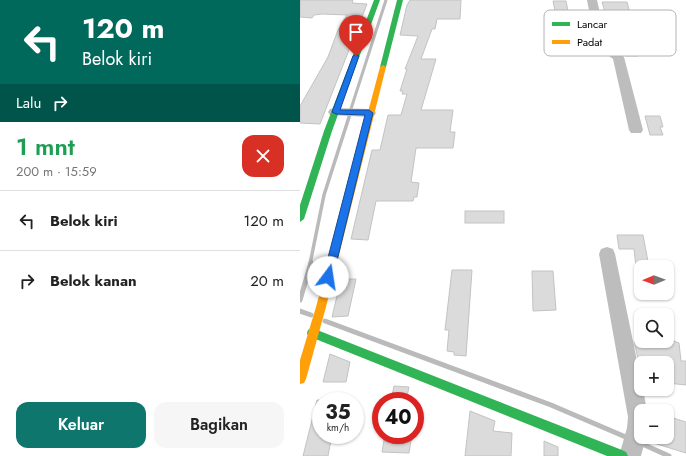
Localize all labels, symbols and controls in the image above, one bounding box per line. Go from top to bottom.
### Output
text: 120 m [82,8,165,49]
legend [544,10,676,56]
pin [339,15,373,56]
icon: left [16,16,68,68]
text: Lancar [577,16,608,32]
icon: arrive [345,21,367,43]
text: Padat [577,34,603,50]
text: Belok kiri [82,46,152,72]
text: Lalu [16,92,41,114]
icon: right [49,92,71,114]
text: 1 mnt [16,129,75,164]
button: close [242,135,284,177]
text: 200 m · 15:59 [16,162,97,181]
icon: left [16,210,38,232]
text: Belok kiri [50,210,118,232]
text: 120 m [244,210,284,232]
position arrow [307,256,349,298]
north arrow [634,260,674,300]
map controls [634,260,674,444]
icon: right [16,270,38,292]
text: Belok kanan [50,270,137,292]
text: 20 m [250,270,284,292]
button: search [634,308,674,348]
button: + [634,356,674,396]
speed limit sign: 40 [372,392,424,444]
text: 35 [325,398,351,427]
button: Keluar [16,402,146,448]
button: Bagikan [154,402,284,448]
button: − [634,404,674,444]
text: km/h [327,420,349,435]

